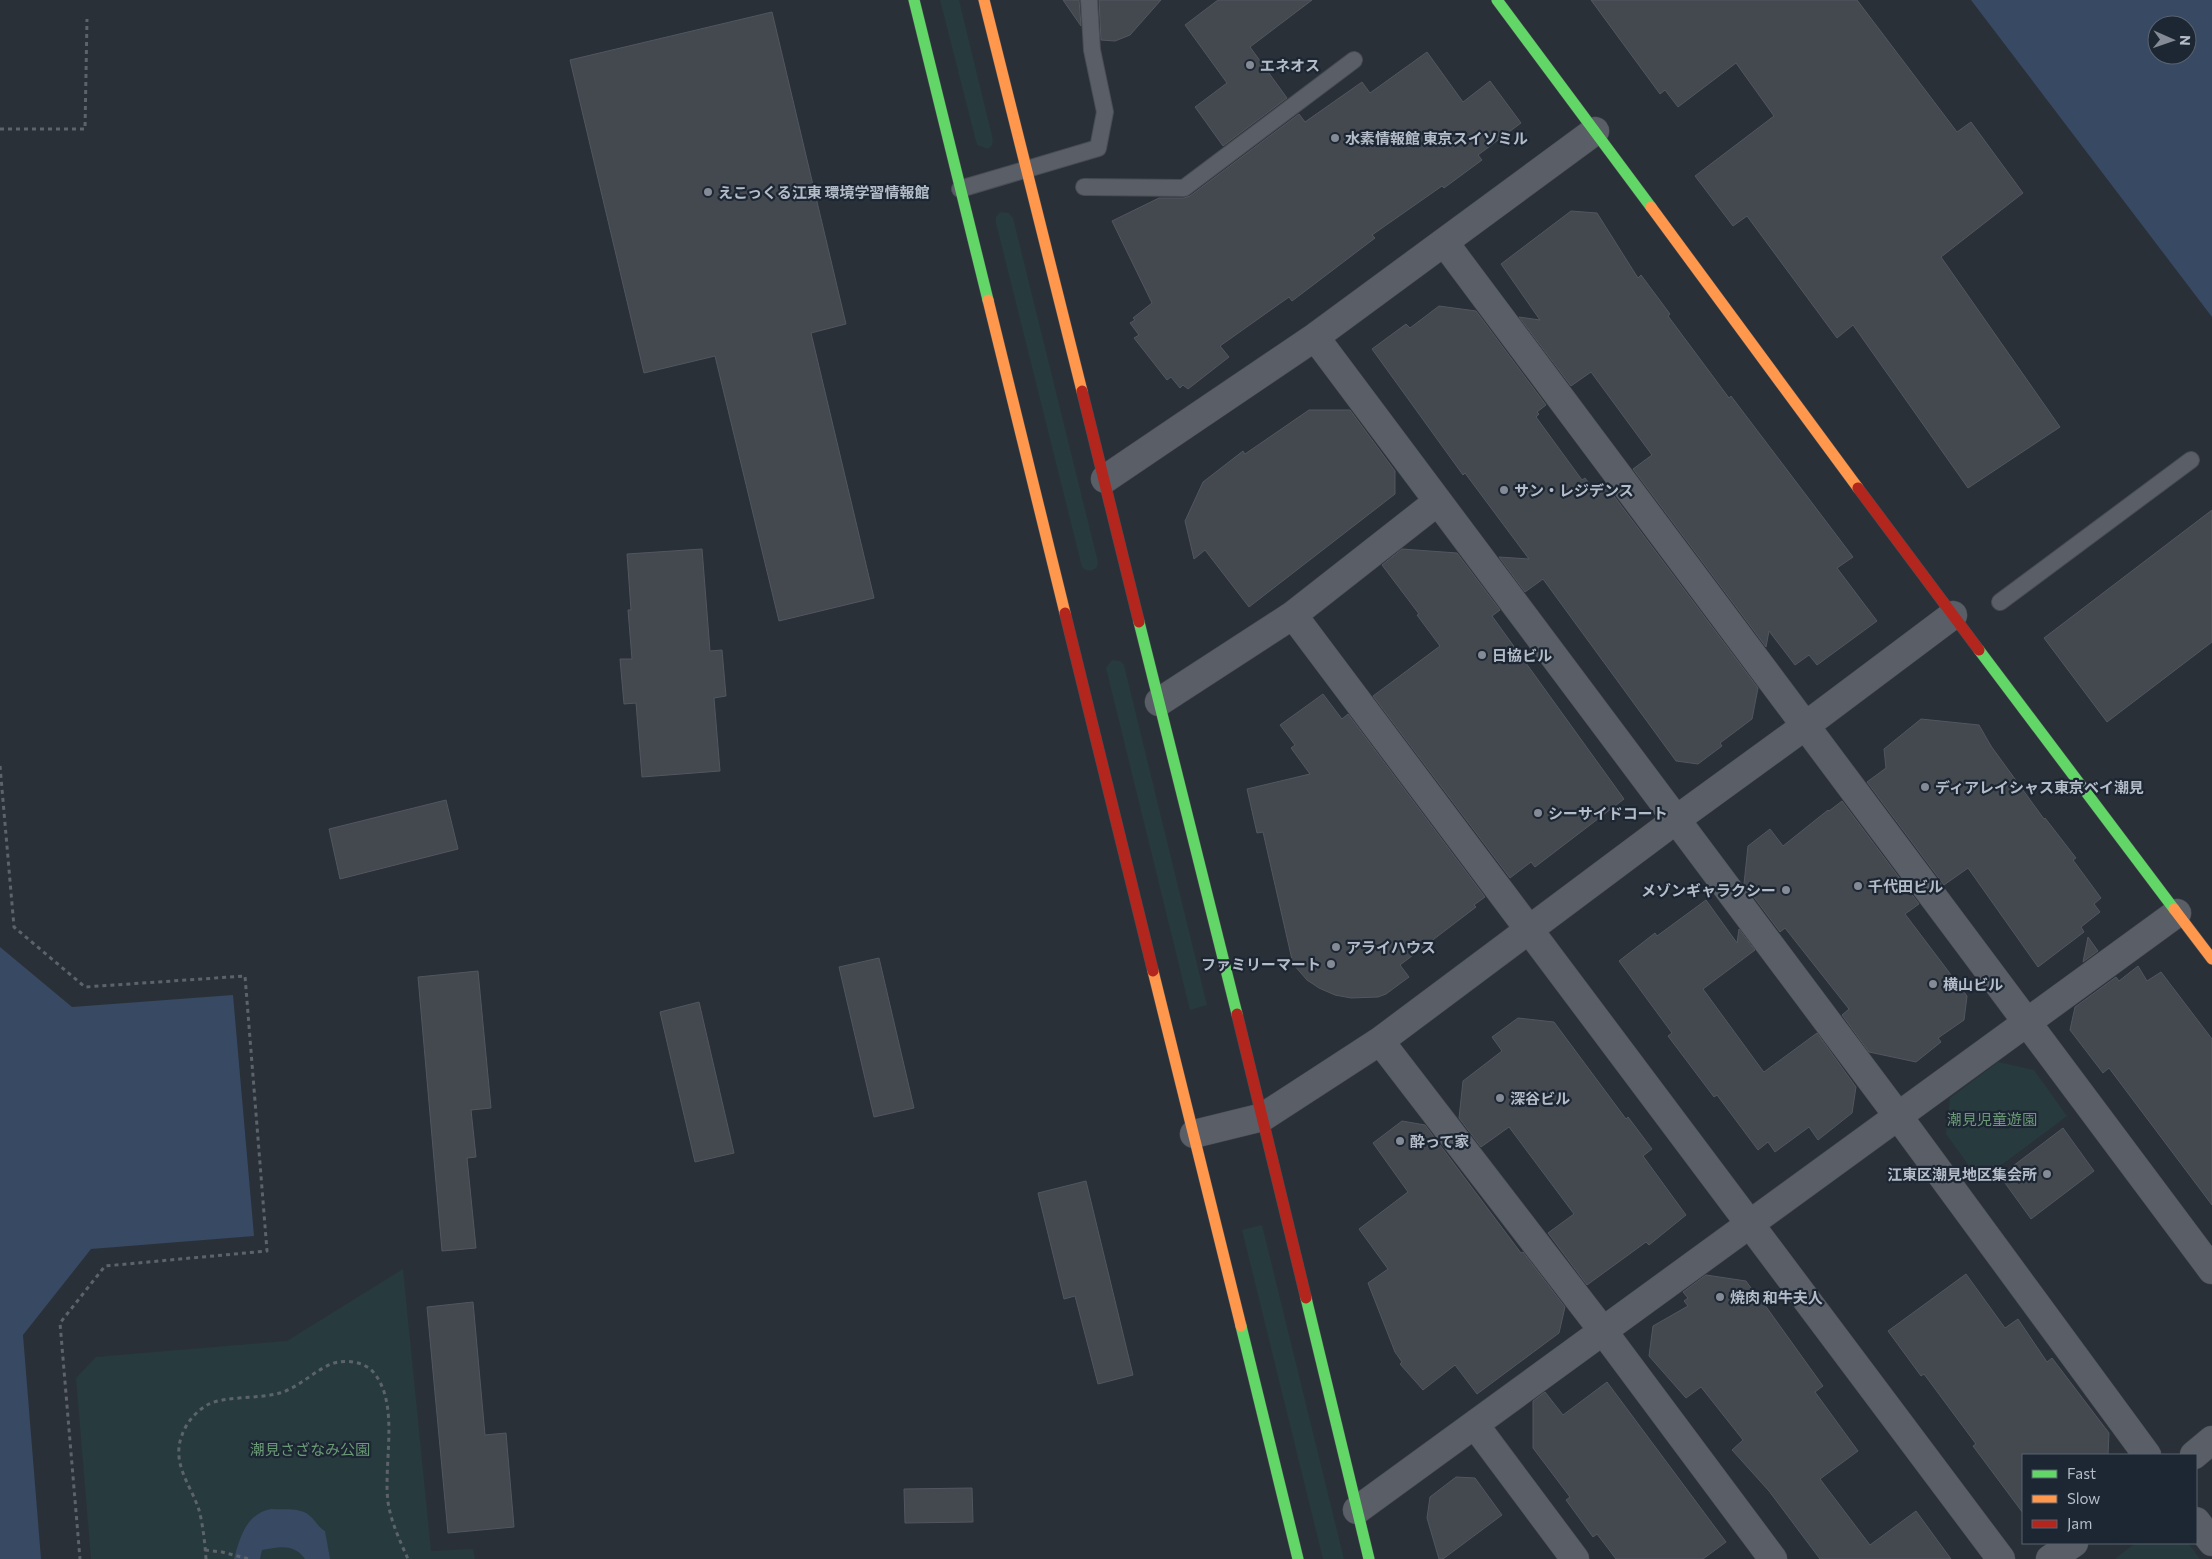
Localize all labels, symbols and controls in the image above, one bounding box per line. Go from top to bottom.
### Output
north arrow [2147,15,2197,65]
text: N [2177,35,2194,46]
place label: エネオス [1260,56,1320,74]
marker: エネオス [1244,59,1256,71]
place label: 水素情報館 東京スイソミル [1345,129,1528,147]
marker: 水素情報館 東京スイソミル [1329,132,1341,144]
place label: えこっくる江東 環境学習情報館 [718,183,930,201]
marker: えこっくる江東 環境学習情報館 [702,186,714,198]
place label: サン・レジデンス [1514,481,1634,499]
marker: サン・レジデンス [1498,484,1510,496]
place label: 日協ビル [1492,646,1552,664]
marker: 日協ビル [1476,649,1488,661]
place label: ディアレイシャス東京ベイ潮見 [1935,778,2144,796]
marker: ディアレイシャス東京ベイ潮見 [1919,781,1931,793]
place label: シーサイドコート [1548,804,1668,822]
marker: シーサイドコート [1532,807,1544,819]
place label: 千代田ビル [1868,877,1943,895]
marker: 千代田ビル [1852,880,1864,892]
place label: メゾンギャラクシー [1641,881,1776,899]
marker: メゾンギャラクシー [1780,884,1792,896]
place label: アライハウス [1346,938,1436,956]
marker: アライハウス [1330,941,1342,953]
place label: ファミリーマート [1201,955,1321,973]
marker: ファミリーマート [1325,958,1337,970]
place label: 横山ビル [1943,975,2003,993]
marker: 横山ビル [1927,978,1939,990]
place label: 深谷ビル [1510,1089,1570,1107]
marker: 深谷ビル [1494,1092,1506,1104]
park label: 潮見児童遊園 [1947,1110,2037,1128]
place label: 酔って家 [1410,1132,1469,1150]
marker: 酔って家 [1394,1135,1406,1147]
place label: 江東区潮見地区集会所 [1887,1165,2037,1183]
marker: 江東区潮見地区集会所 [2041,1168,2053,1180]
place label: 焼肉 和牛夫人 [1730,1288,1823,1306]
marker: 焼肉 和牛夫人 [1714,1291,1726,1303]
park label: 潮見さざなみ公園 [250,1440,370,1458]
legend [2022,1454,2197,1544]
text: Fast [2067,1464,2096,1482]
text: Slow [2067,1489,2100,1507]
text: Jam [2067,1514,2092,1532]

